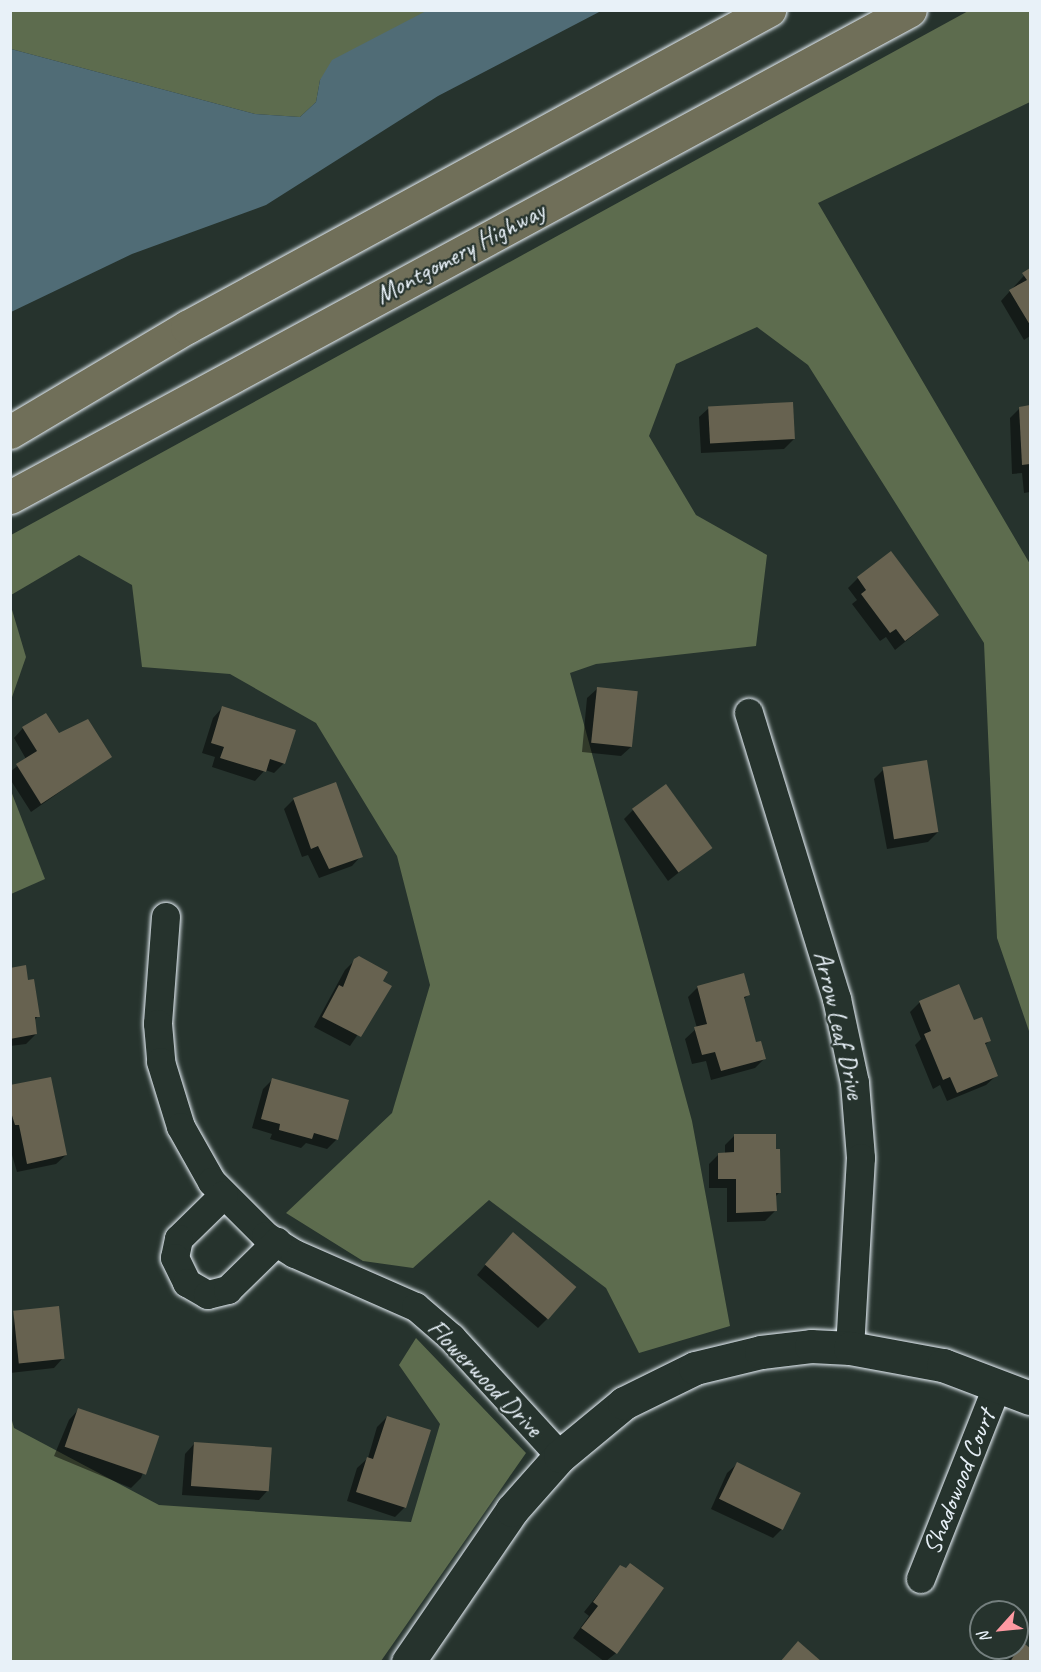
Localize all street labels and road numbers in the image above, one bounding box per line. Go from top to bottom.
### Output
street label: Montgomery Highway [370,195,550,311]
street label: Arrow Leaf Drive [807,948,871,1102]
street label: Flowerwood Drive [421,1312,549,1444]
street label: Shadowood Court [916,1405,1002,1559]

